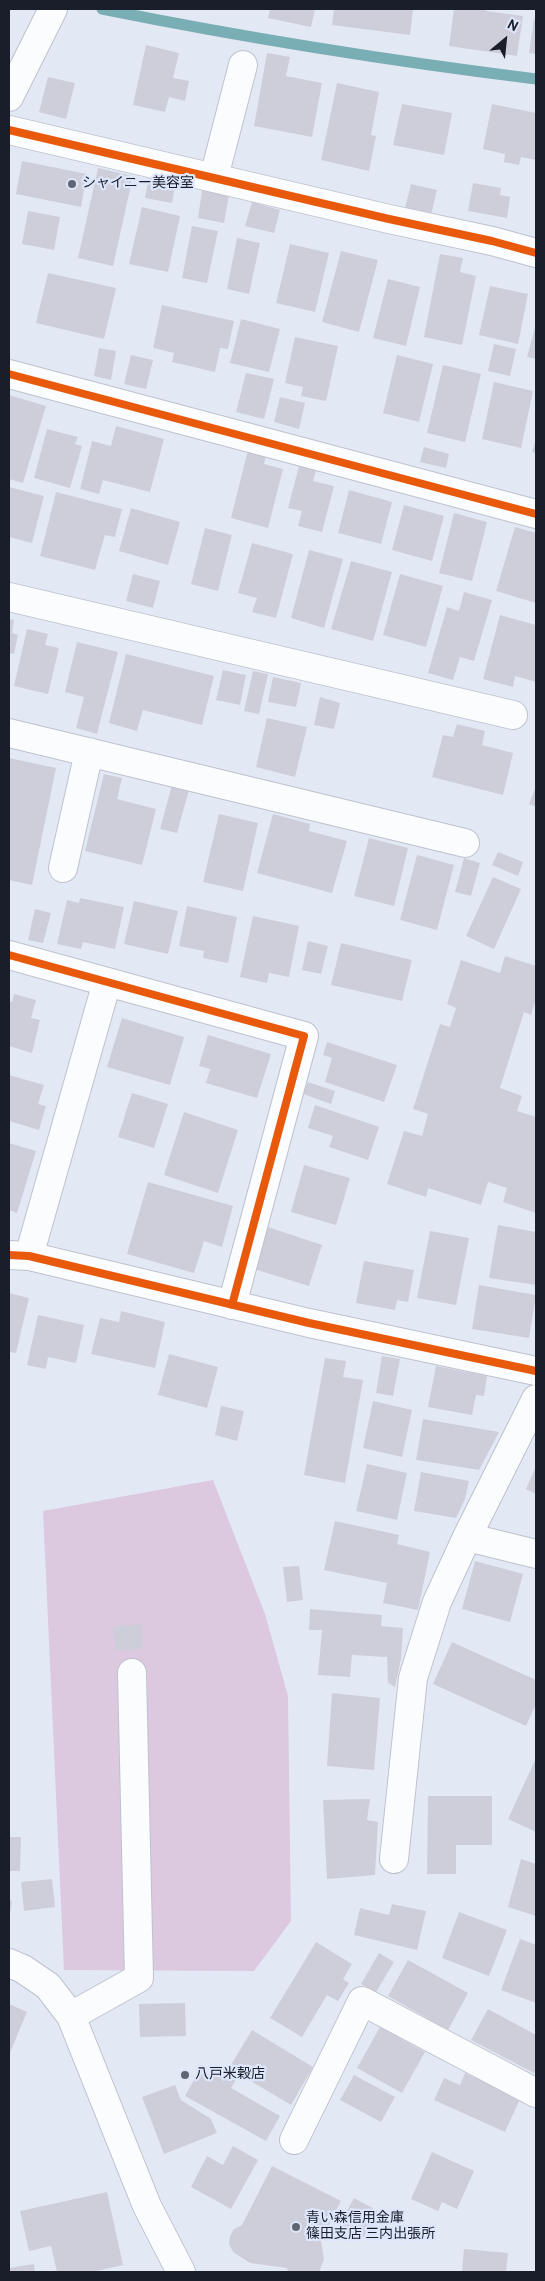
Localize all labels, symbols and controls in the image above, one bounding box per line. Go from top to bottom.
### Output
north arrow [480,15,530,65]
text: N [504,16,521,36]
place label: シャイニー美容室 [82,176,194,192]
marker: シャイニー美容室 [66,178,78,190]
place label: 八戸米穀店 [195,2067,265,2083]
marker: 八戸米穀店 [179,2069,191,2081]
place label: 青い森信用金庫 篠田支店 三内出張所 [306,2211,435,2244]
marker: 青い森信用金庫 篠田支店 三内出張所 [290,2221,302,2233]

